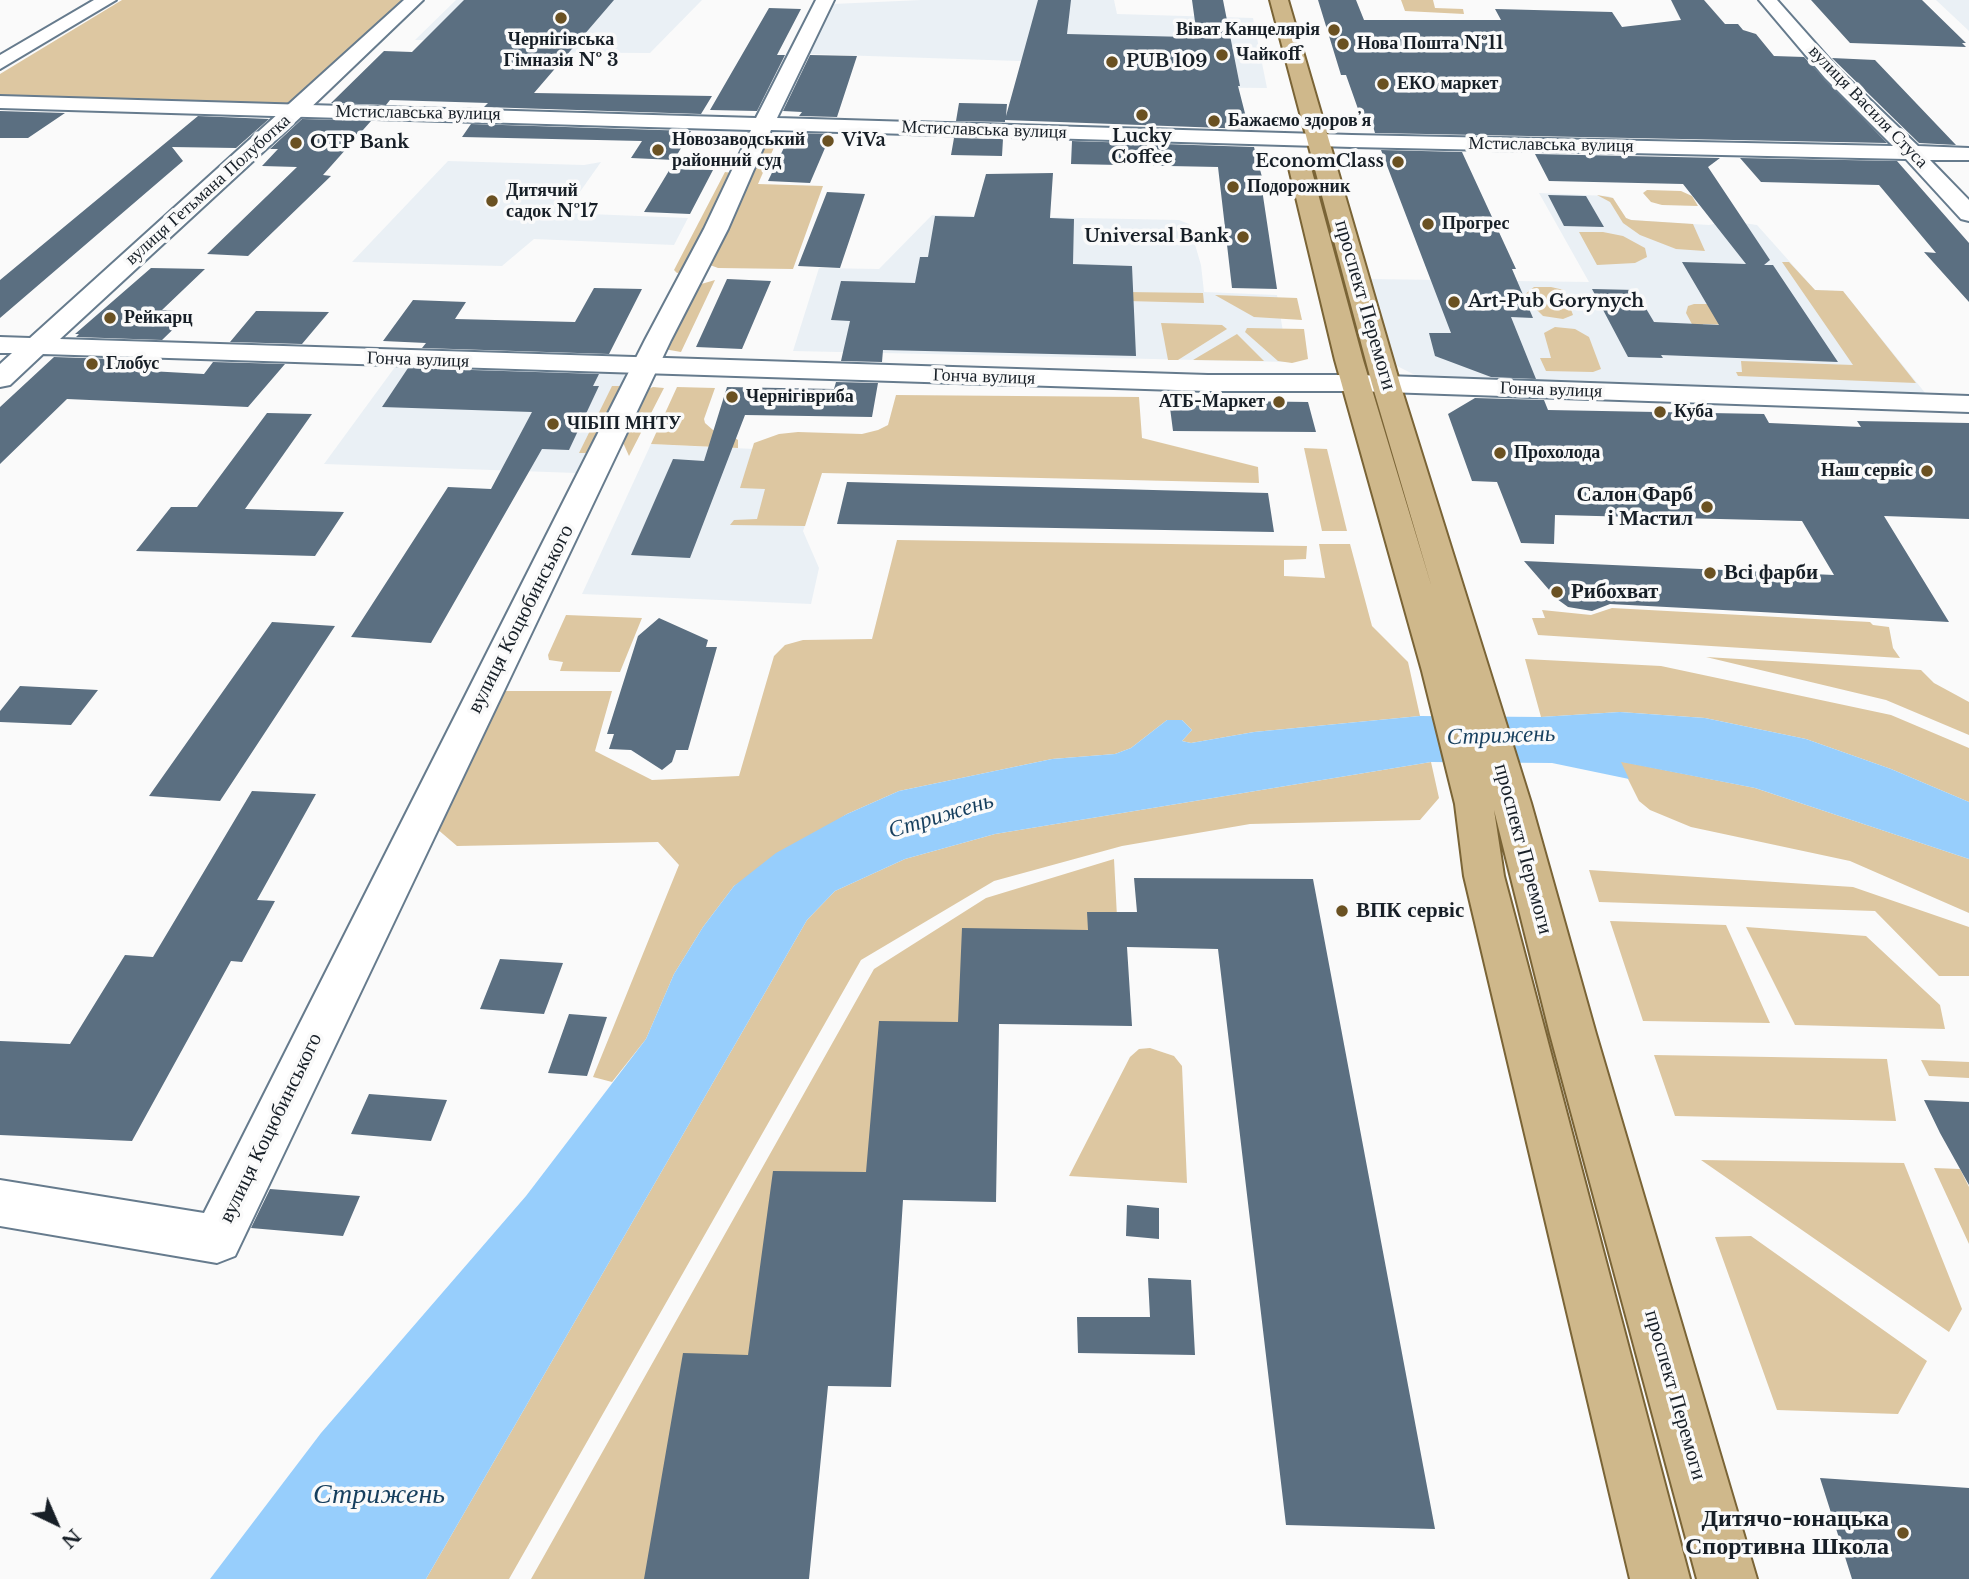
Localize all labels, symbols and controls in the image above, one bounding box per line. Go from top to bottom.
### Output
marker: Чернігівська Гімназія № 3 [553,10,569,26]
place label: Віват Канцелярія [1176,19,1320,41]
marker: Віват Канцелярія [1326,22,1342,38]
place label: Чернігівська Гімназія № 3 [504,29,618,72]
place label: Нова Пошта №11 [1357,33,1504,55]
marker: Нова Пошта №11 [1335,36,1351,52]
street label: вулиця Василя Стуса [1804,41,1932,173]
place label: Чайкоff [1236,44,1302,66]
marker: Чайкоff [1214,47,1230,63]
place label: PUB 109 [1126,51,1207,73]
marker: PUB 109 [1104,54,1120,70]
place label: ЕКО маркет [1397,73,1498,95]
marker: ЕКО маркет [1375,76,1391,92]
street label: Мстиславська вулиця [335,101,501,125]
marker: Lucky Coffee [1134,107,1150,123]
street label: вулиця Гетьмана Полуботка [121,110,295,270]
place label: Бажаємо здоровʼя [1228,110,1371,132]
marker: Бажаємо здоровʼя [1206,113,1222,129]
street label: Мстиславська вулиця [901,116,1067,144]
place label: Lucky Coffee [1111,126,1173,168]
place label: Новозаводський районний суд [672,129,805,172]
place label: ViVa [842,130,886,152]
place label: OTP Bank [310,132,409,154]
marker: ViVa [820,133,836,149]
street label: Мстиславська вулиця [1468,133,1634,157]
marker: OTP Bank [288,135,304,151]
marker: Новозаводський районний суд [650,142,666,158]
place label: EconomClass [1255,151,1384,173]
marker: EconomClass [1390,154,1406,170]
place label: Подорожник [1247,176,1350,198]
marker: Подорожник [1225,179,1241,195]
place label: Дитячий садок №17 [506,180,597,222]
marker: Дитячий садок №17 [484,193,500,209]
place label: Прогрес [1442,213,1509,235]
marker: Прогрес [1420,216,1436,232]
street label: проспект Перемоги [1329,217,1401,393]
place label: Universal Bank [1084,226,1229,248]
marker: Universal Bank [1235,229,1251,245]
place label: Art-Pub Gorynych [1468,291,1644,313]
marker: Art-Pub Gorynych [1446,294,1462,310]
place label: Рейкарц [124,307,193,329]
marker: Рейкарц [102,310,118,326]
street label: Гонча вулиця [367,347,469,373]
place label: Глобус [106,353,159,375]
marker: Глобус [84,356,100,372]
street label: Гонча вулиця [933,364,1035,390]
street label: Гонча вулиця [1500,377,1602,403]
place label: Чернігівриба [746,386,854,408]
marker: Чернігівриба [724,389,740,405]
place label: АТБ-Маркет [1159,391,1265,413]
marker: АТБ-Маркет [1271,394,1287,410]
place label: Куба [1674,401,1713,423]
marker: Куба [1652,404,1668,420]
place label: ЧІБІП МНТУ [567,413,681,435]
marker: ЧІБІП МНТУ [545,416,561,432]
place label: Прохолода [1514,442,1600,464]
marker: Прохолода [1492,445,1508,461]
place label: Наш сервіс [1821,460,1913,482]
marker: Наш сервіс [1919,463,1935,479]
place label: Салон Фарб і Мастил [1576,482,1693,532]
marker: Салон Фарб і Мастил [1699,499,1715,515]
street label: вулиця Коцюбинського [463,521,579,717]
place label: Всі фарби [1724,560,1818,586]
marker: Всі фарби [1702,565,1718,581]
place label: Рибохват [1571,579,1658,605]
marker: Рибохват [1549,584,1565,600]
water label: Стрижень [1446,720,1556,752]
street label: проспект Перемоги [1488,761,1558,937]
water label: Стрижень [885,787,997,845]
place label: ВПК сервіс [1356,898,1464,924]
marker: ВПК сервіс [1334,903,1350,919]
street label: вулиця Коцюбинського [214,1029,328,1227]
street label: проспект Перемоги [1639,1307,1711,1483]
water label: Стрижень [313,1478,445,1512]
north arrow [21,1488,91,1558]
place label: Дитячо-юнацька Спортивна Школа [1685,1505,1889,1561]
text: N [57,1524,85,1553]
marker: Дитячо-юнацька Спортивна Школа [1895,1525,1911,1541]

